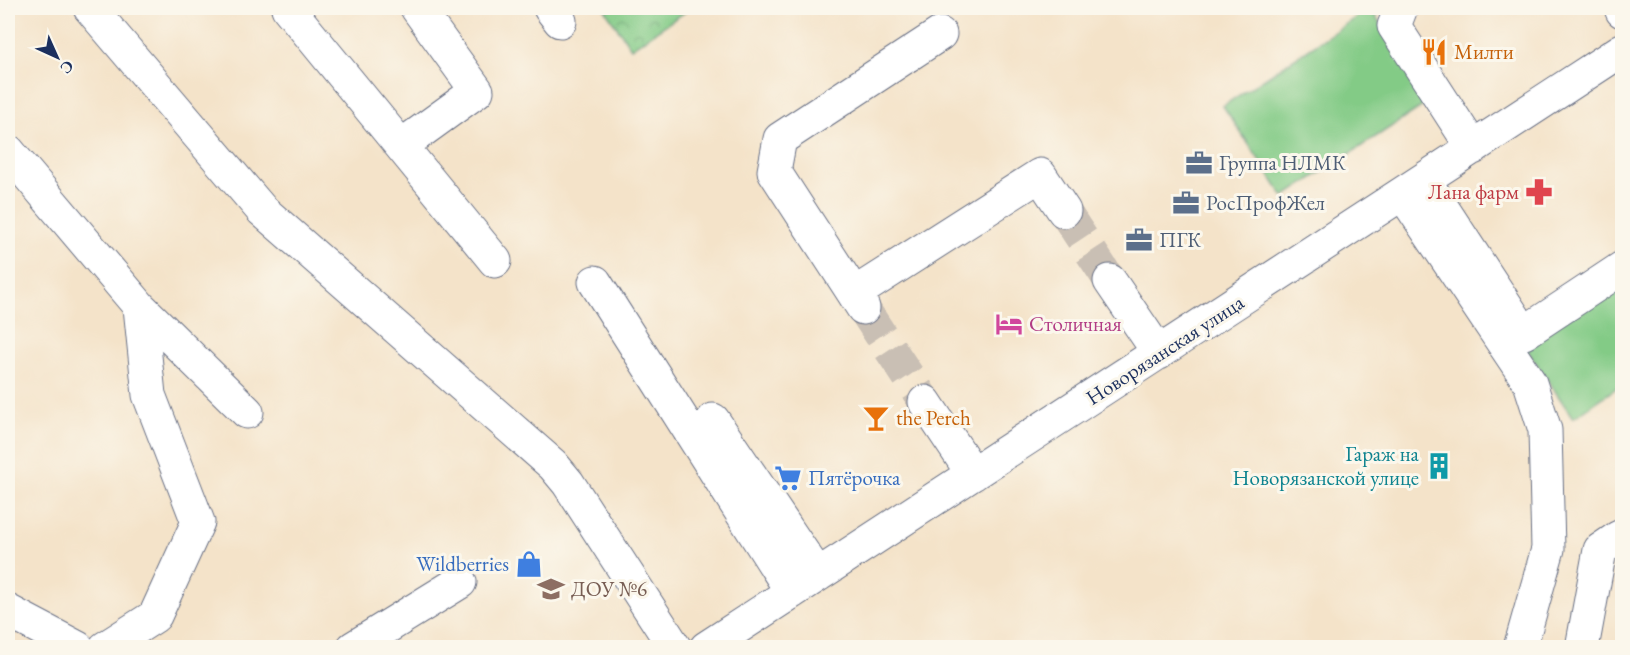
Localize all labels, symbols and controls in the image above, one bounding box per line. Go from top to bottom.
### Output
north arrow [27,27,87,87]
restaurant icon: Милти [1419,37,1449,67]
place label: Милти [1454,38,1514,65]
text: С [56,56,79,79]
office icon: Группа НЛМК [1184,148,1214,178]
place label: Группа НЛМК [1219,149,1346,176]
pharmacy icon: Лана фарм [1524,177,1554,207]
place label: Лана фарм [1428,178,1519,205]
office icon: РосПрофЖел [1171,188,1201,218]
place label: РосПрофЖел [1206,189,1325,216]
office icon: ПГК [1124,225,1154,255]
place label: ПГК [1159,226,1201,253]
street label: Новорязанская улица [1081,288,1249,411]
hotel icon: Столичная [994,309,1024,339]
place label: Столичная [1029,310,1122,337]
bar icon: the Perch [861,403,891,433]
place label: the Perch [896,404,971,431]
place label: Гараж на Новорязанской улице [1233,440,1420,491]
building icon: Гараж на Новорязанской улице [1424,451,1454,481]
supermarket icon: Пятёрочка [773,463,803,493]
place label: Пятёрочка [808,464,901,491]
shop icon: Wildberries [514,549,544,579]
place label: Wildberries [416,550,509,577]
school or university icon: ДОУ №6 [536,574,566,604]
place label: ДОУ №6 [571,575,647,602]

